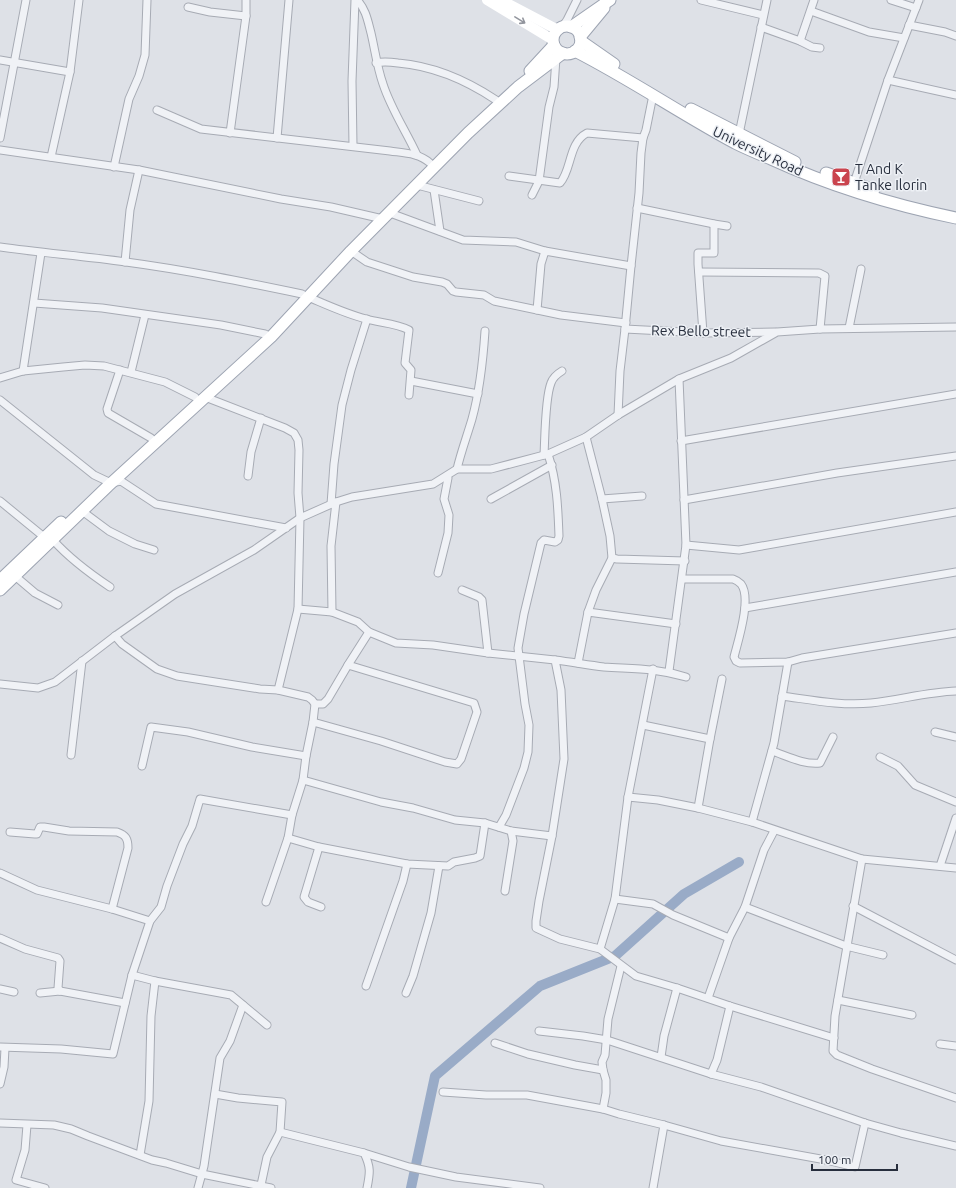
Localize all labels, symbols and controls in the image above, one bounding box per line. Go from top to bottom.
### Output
one-way arrow [514,16,525,24]
street label: University Road [710,123,806,179]
place label: T And K Tanke Ilorin [855,161,927,193]
bar icon: T And K Tanke Ilorin [830,166,852,188]
street label: Rex Bello street [651,322,752,340]
scale bar [812,1146,897,1172]
text: 100 m [818,1153,851,1166]

